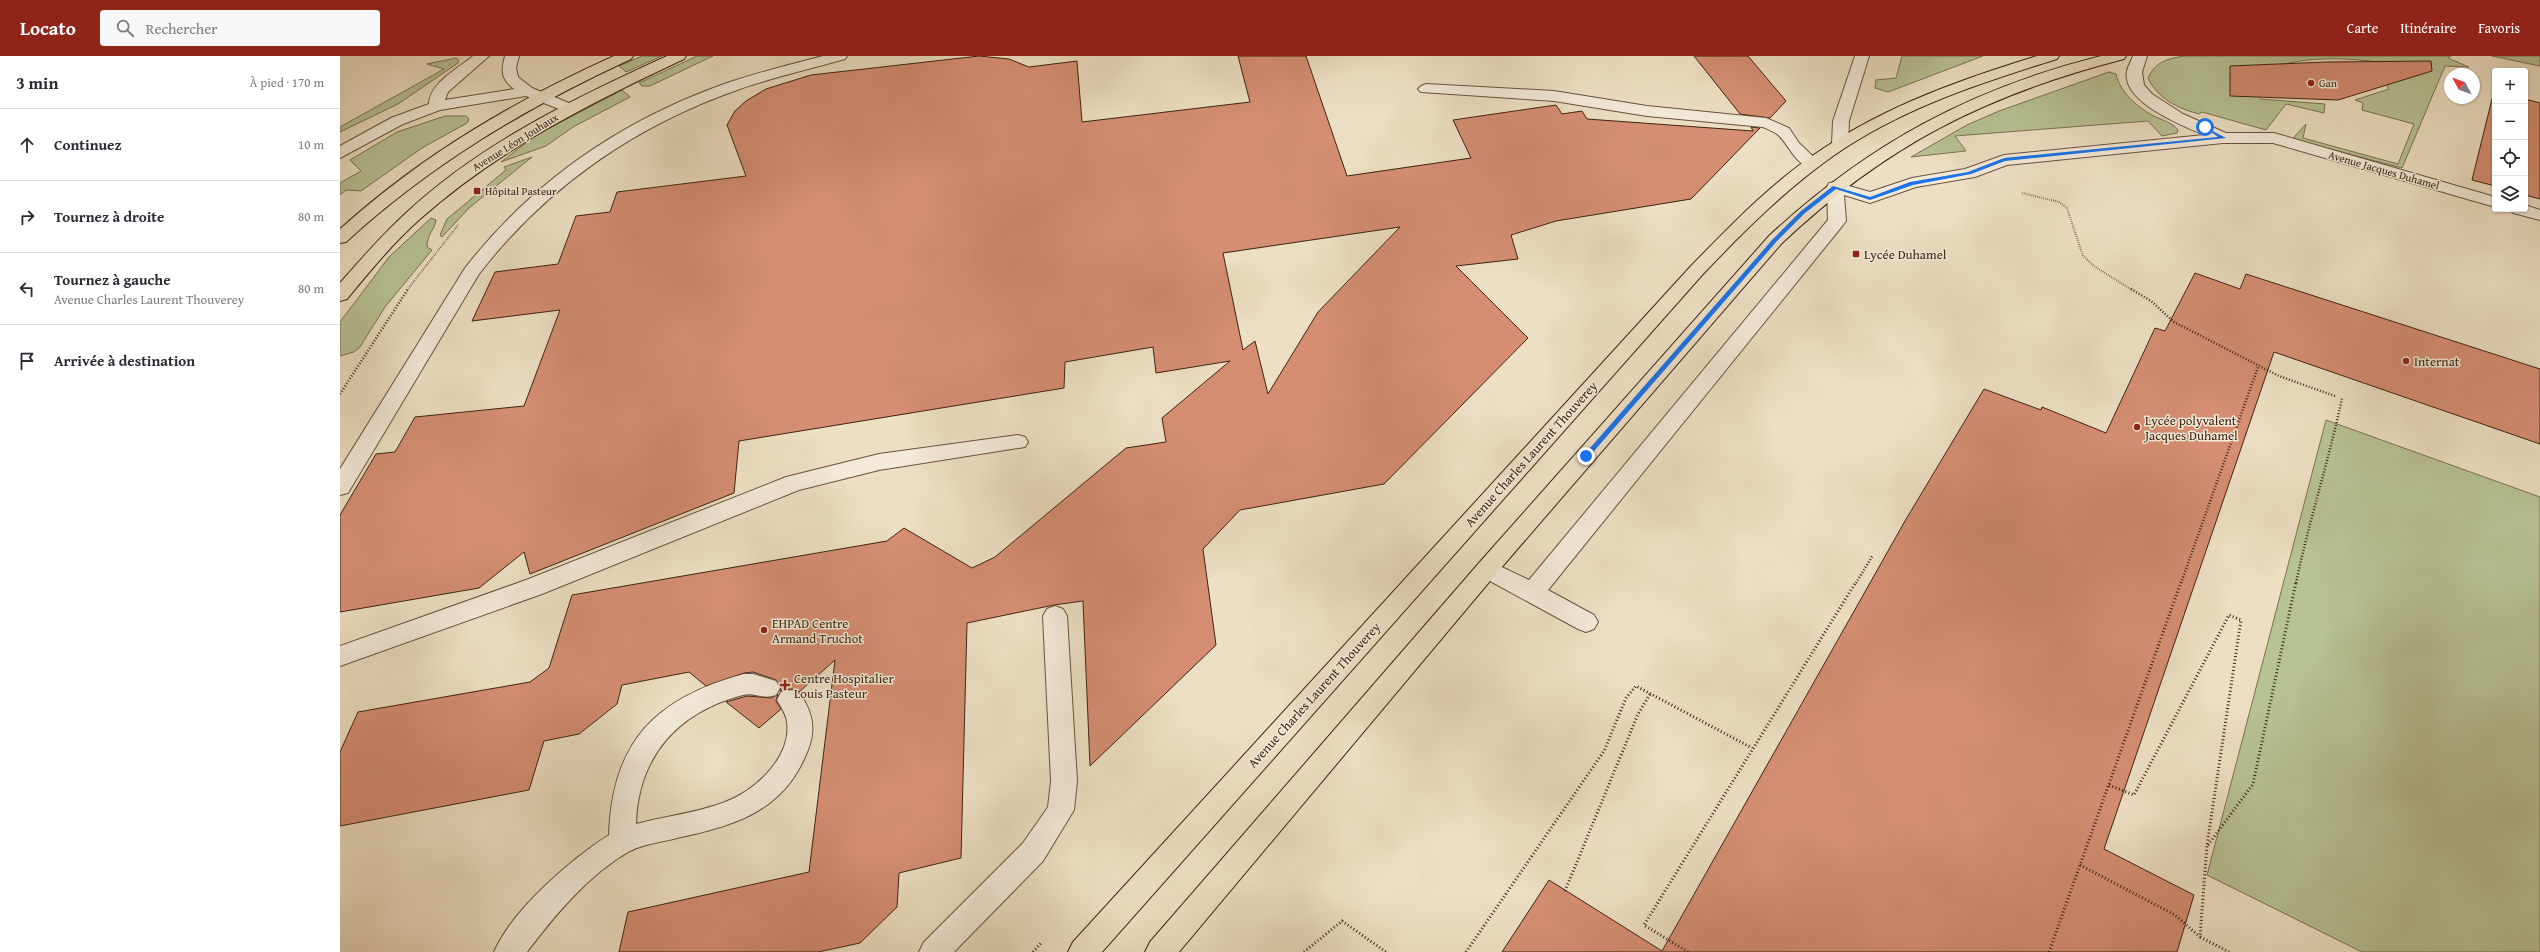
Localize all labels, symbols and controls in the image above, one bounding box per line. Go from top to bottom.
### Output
search box [100,10,380,46]
text: Locato [20,14,76,42]
icon: search [114,17,136,39]
text: Rechercher [146,18,217,39]
text: Carte [2347,18,2378,38]
text: Itinéraire [2400,18,2456,38]
text: Favoris [2478,18,2520,38]
north arrow [2444,68,2480,104]
map controls [2492,68,2528,212]
button: + [2492,68,2528,104]
text: 3 min [16,70,58,95]
text: À pied · 170 m [249,73,324,92]
place label: Gan [2319,75,2338,91]
marker: Gan [2306,78,2316,88]
button: − [2492,104,2528,140]
street label: Avenue Léon Jouhaux [469,109,562,175]
route start [2196,118,2214,136]
icon: ahead [16,134,38,156]
text: Continuez [54,134,122,155]
text: 10 m [298,135,324,154]
button: locate [2492,140,2528,176]
street label: Avenue Jacques Duhamel [2327,147,2441,193]
button: layers [2492,176,2528,212]
place label: Hôpital Pasteur [485,183,557,199]
marker: Hôpital Pasteur [472,186,482,196]
icon: right [16,206,38,228]
text: Tournez à droite [54,206,164,227]
text: 80 m [298,207,324,226]
place label: Lycée Duhamel [1864,245,1947,264]
marker: Lycée Duhamel [1851,249,1861,259]
text: Tournez à gauche [54,269,171,290]
icon: left [16,278,38,300]
text: 80 m [298,279,324,298]
text: Avenue Charles Laurent Thouverey [54,290,244,309]
icon: arrive [16,350,38,372]
text: Arrivée à destination [54,350,195,371]
place label: Internat [2414,352,2460,371]
marker: Internat [2401,356,2411,366]
street label: Avenue Charles Laurent Thouverey [1460,377,1602,531]
place label: Lycée polyvalent Jacques Duhamel [2143,411,2238,445]
marker: Lycée polyvalent Jacques Duhamel [2132,422,2142,432]
route end [1577,447,1595,465]
place label: EHPAD Centre Armand Truchot [772,614,863,648]
street label: Avenue Charles Laurent Thouverey [1243,618,1385,772]
marker: EHPAD Centre Armand Truchot [759,625,769,635]
place label: Centre Hospitalier Louis Pasteur [794,669,894,703]
marker: Centre Hospitalier Louis Pasteur [779,679,791,691]

